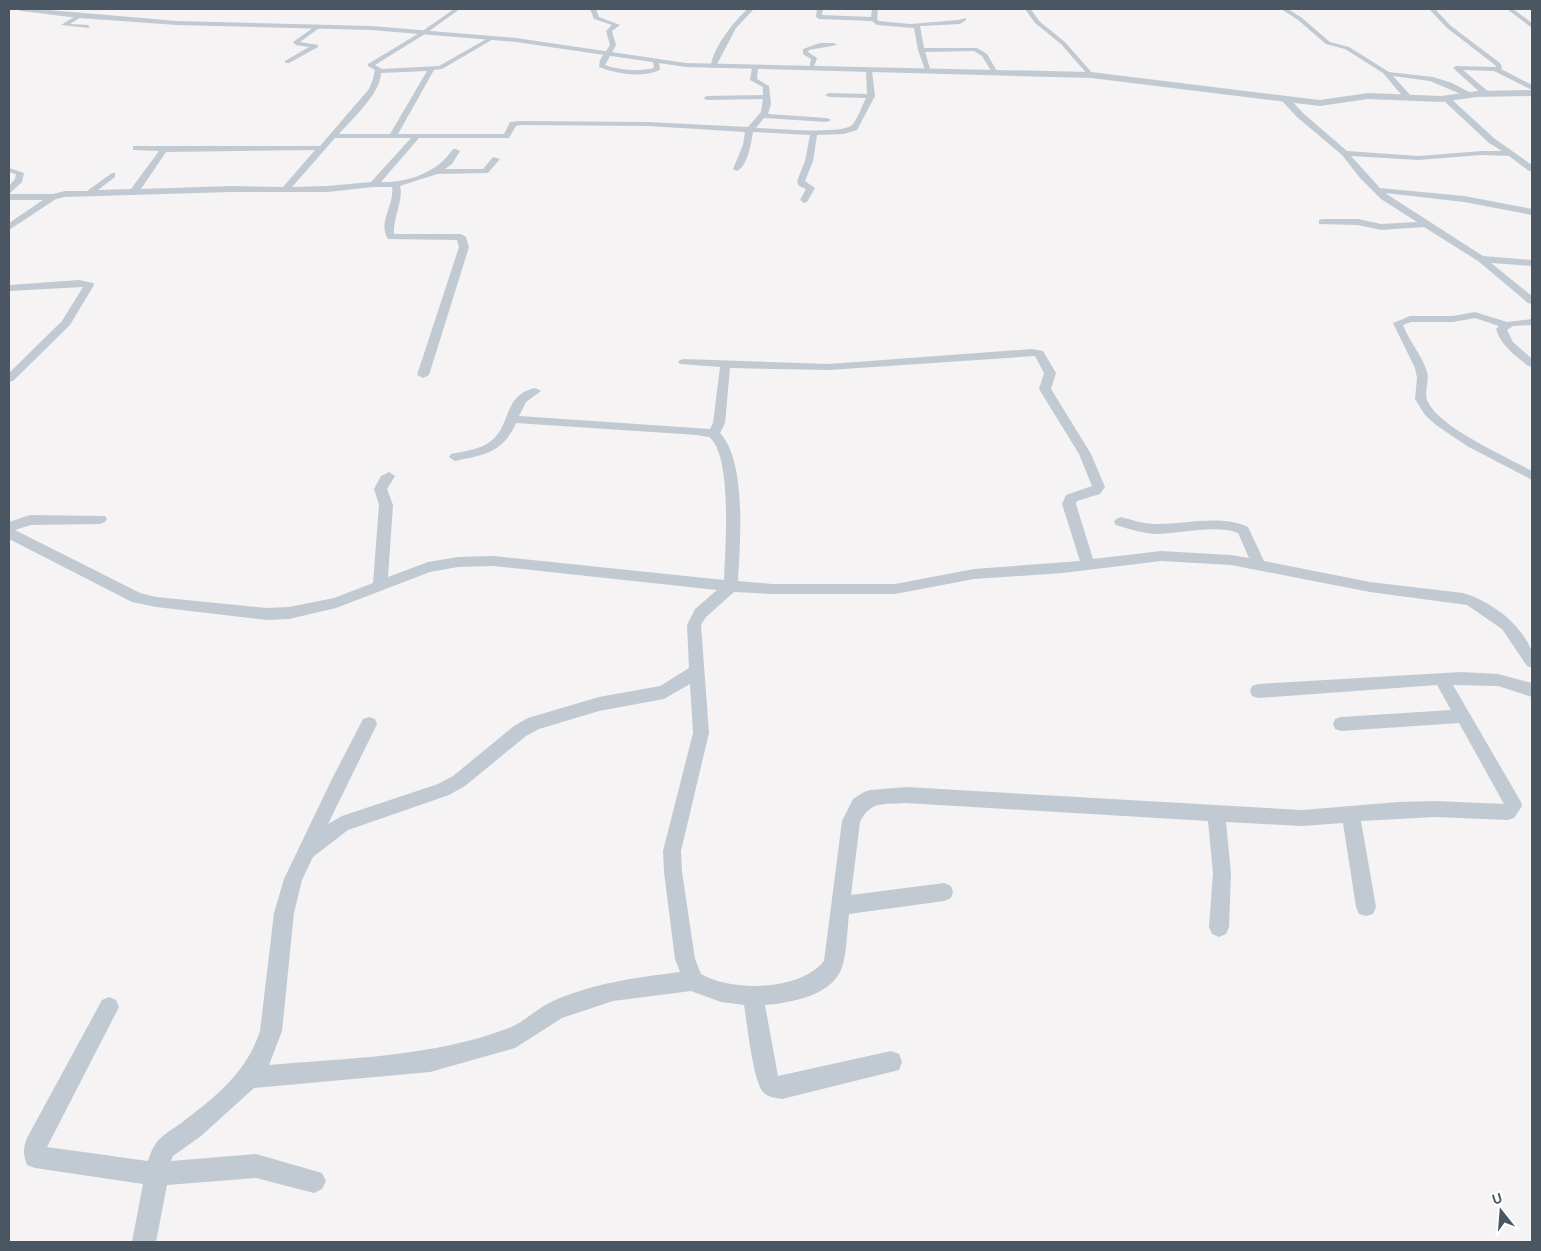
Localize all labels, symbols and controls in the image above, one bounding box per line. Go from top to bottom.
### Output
north arrow [1476,1186,1526,1236]
text: U [1490,1189,1504,1209]

